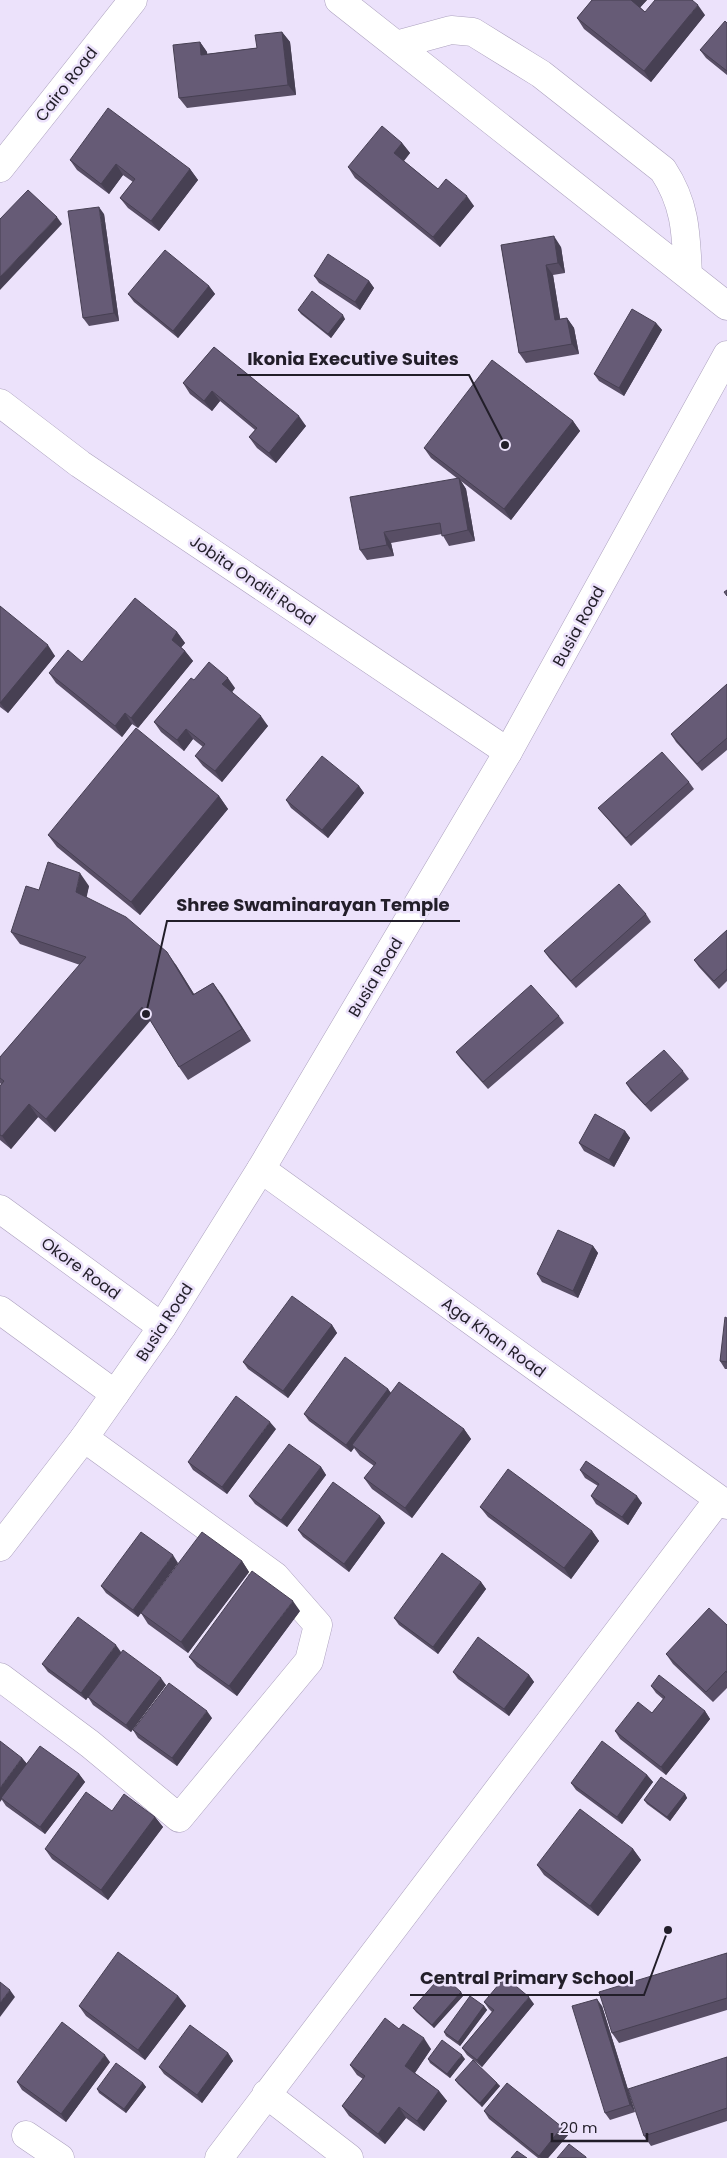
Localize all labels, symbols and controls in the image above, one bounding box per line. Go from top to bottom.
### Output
street label: Cairo Road [30,42,103,127]
callout: Ikonia Executive Suites [237,342,469,375]
text: Ikonia Executive Suites [247,346,459,371]
street label: Jobita Onditi Road [185,530,320,631]
street label: Busia Road [547,582,610,671]
callout: Shree Swaminarayan Temple [167,888,460,921]
text: Shree Swaminarayan Temple [176,892,450,917]
street label: Busia Road [343,933,408,1021]
street label: Okore Road [36,1232,125,1305]
street label: Busia Road [131,1279,198,1366]
street label: Aga Khan Road [437,1292,550,1383]
callout: Central Primary School [410,1962,644,1995]
text: Central Primary School [420,1965,634,1990]
scale bar [552,2110,647,2142]
text: 20 m [560,2117,598,2138]

